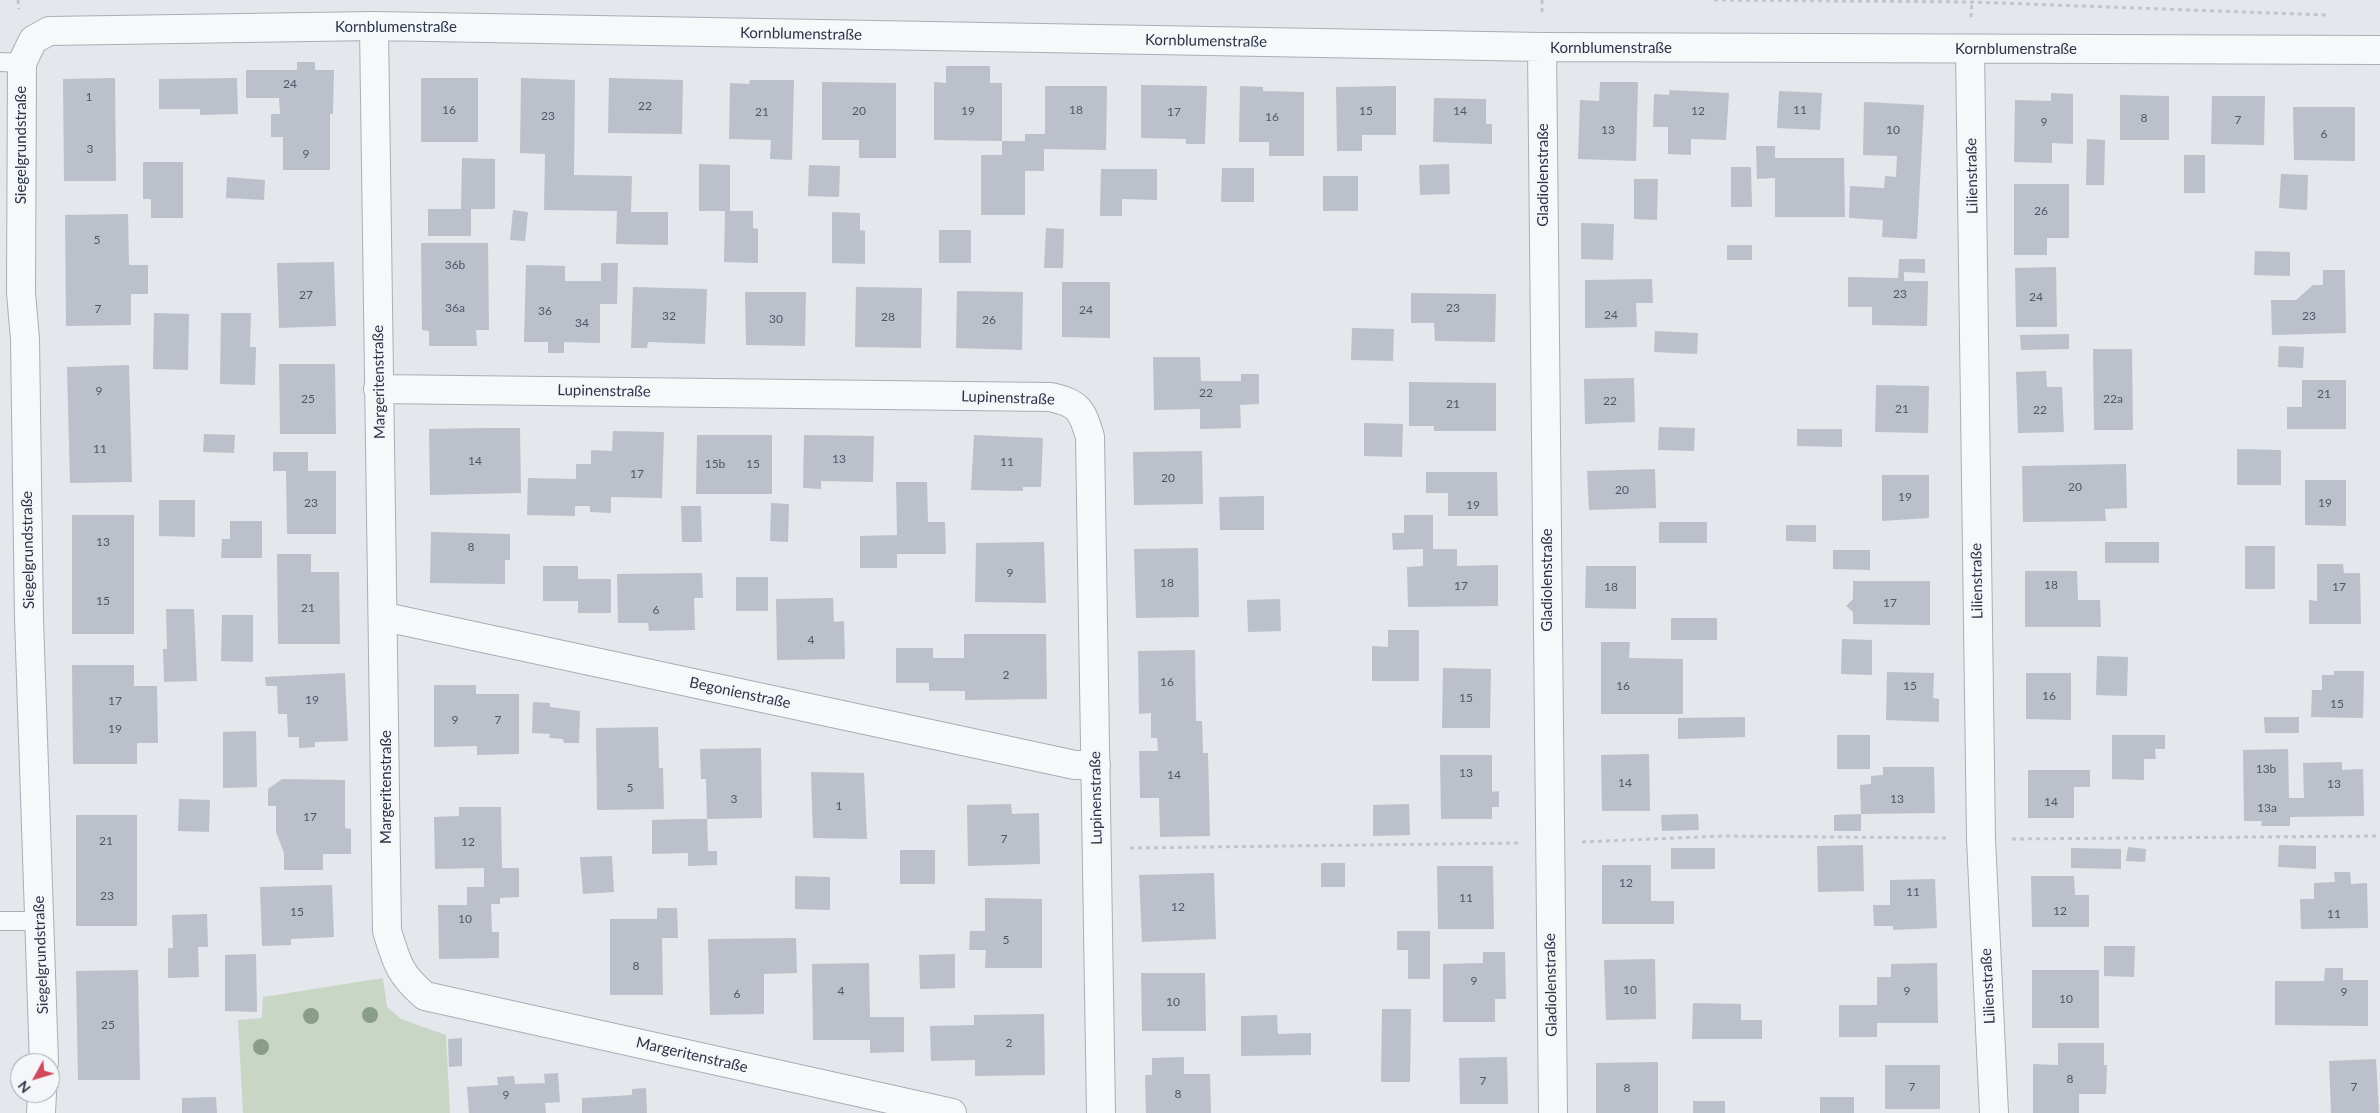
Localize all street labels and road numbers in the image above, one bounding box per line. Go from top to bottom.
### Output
street label: Kornblumenstraße [335,18,457,36]
street label: Kornblumenstraße [740,24,862,44]
street label: Kornblumenstraße [1145,31,1267,51]
street label: Kornblumenstraße [1550,39,1672,57]
street label: Kornblumenstraße [1955,40,2077,58]
street label: Siegelgrundstraße [12,86,30,204]
street label: Gladiolenstraße [1534,123,1552,227]
street label: Lilienstraße [1962,138,1982,214]
street label: Margeritenstraße [369,325,389,439]
street label: Lupinenstraße [557,381,651,401]
street label: Lupinenstraße [961,387,1055,409]
street label: Siegelgrundstraße [18,491,38,609]
street label: Gladiolenstraße [1538,528,1556,632]
street label: Lilienstraße [1967,543,1987,619]
street label: Begonienstraße [688,673,792,713]
street label: Margeritenstraße [377,730,395,844]
street label: Lupinenstraße [1086,751,1106,845]
street label: Siegelgrundstraße [30,896,52,1014]
street label: Gladiolenstraße [1541,933,1561,1037]
street label: Lilienstraße [1977,948,1999,1024]
street label: Margeritenstraße [634,1033,750,1077]

